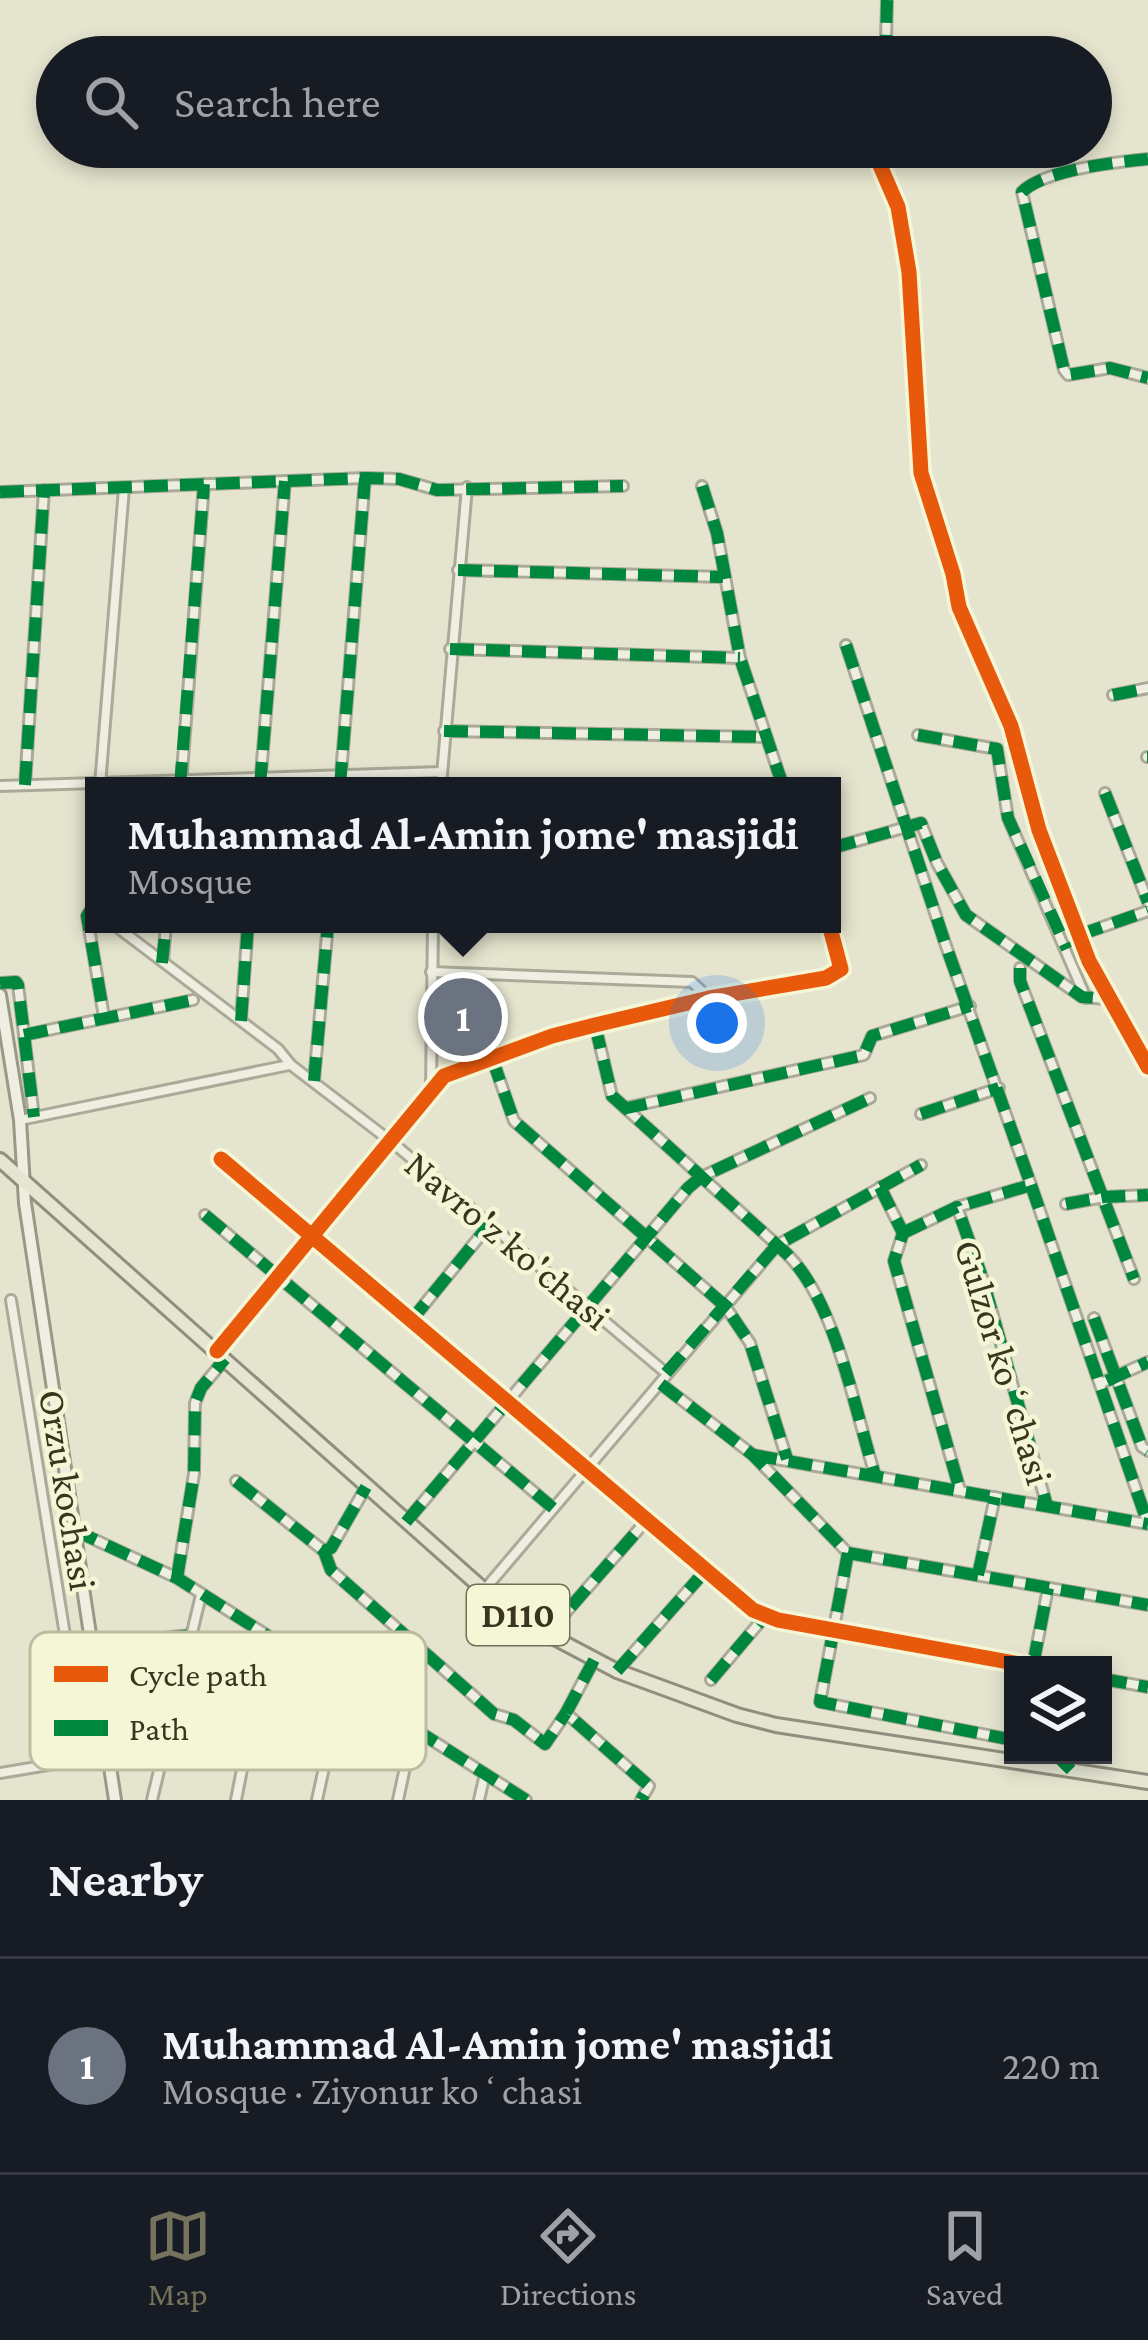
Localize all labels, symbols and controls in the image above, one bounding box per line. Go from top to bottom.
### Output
search box [36,36,1112,168]
icon: search [78,69,144,135]
text: Search here [174,77,381,127]
popup [85,777,841,933]
text: Muhammad Al-Amin jome' masjidi [127,809,799,859]
text: Mosque [127,859,252,902]
pin: 1 [424,972,502,1062]
your location [687,993,747,1053]
street label: Navro'z ko'chasi [397,1142,619,1338]
street label: Gulzor koʻchasi [946,1234,1062,1490]
street label: Orzu kochasi [31,1387,105,1593]
road number: D110 [467,1585,569,1645]
legend [30,1632,426,1770]
text: Cycle path [129,1656,267,1693]
map controls [1004,1656,1112,1764]
button: layers [1004,1656,1112,1764]
text: Path [129,1710,189,1747]
text: Nearby [48,1850,203,1907]
text: Muhammad Al-Amin jome' masjidi [162,2019,833,2069]
text: 1 [80,2044,94,2087]
text: 220 m [1002,2044,1100,2087]
text: Mosque · Ziyonur koʻchasi [162,2069,582,2112]
tab: Map [145,2203,211,2312]
tab: Directions [500,2203,637,2312]
tab: Saved [926,2203,1003,2312]

